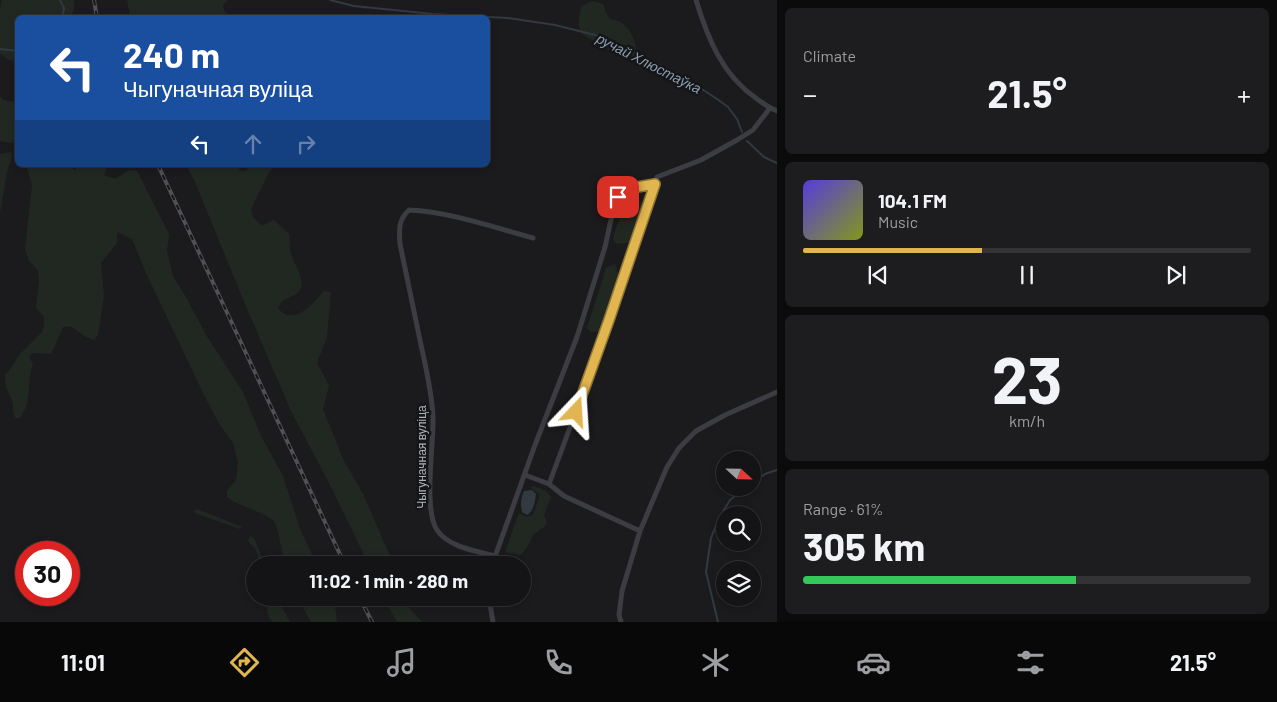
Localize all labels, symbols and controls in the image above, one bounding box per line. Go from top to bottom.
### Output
water label: ручай Хлюстаўка [593,29,704,97]
text: 240 m [123,33,220,75]
icon: left [40,35,105,100]
text: Climate [803,46,856,65]
text: 21.5° [987,70,1067,116]
text: Чыгуначная вуліца [123,75,313,101]
text: − [803,77,817,111]
text: + [1237,77,1251,111]
icon: left [186,130,214,158]
icon: ahead [239,130,267,158]
icon: right [292,130,320,158]
pin [597,176,639,218]
icon: arrive [604,183,632,211]
text: 104.1 FM [878,189,947,212]
text: Music [878,212,918,231]
icon: previous [864,261,892,289]
icon: pause [1013,261,1041,289]
icon: next [1162,261,1190,289]
text: 23 [992,339,1062,417]
position arrow [549,385,601,437]
street label: Чыгуначная вуліца [414,405,429,509]
text: km/h [1009,411,1045,430]
north arrow [716,451,761,496]
map controls [716,451,761,606]
text: Range · 61% [803,499,884,518]
button: search [716,506,761,551]
text: 305 km [803,523,925,569]
speed limit sign: 30 [15,541,80,606]
button: layers [716,561,761,606]
text: 11:02 · 1 min · 280 m [309,569,468,592]
icon: directions [227,645,262,680]
icon: music [384,645,419,680]
icon: phone [541,645,576,680]
icon: climate [698,645,733,680]
icon: car [856,645,891,680]
icon: filters [1013,645,1048,680]
text: 11:01 [61,649,105,675]
text: 21.5° [1170,649,1216,675]

